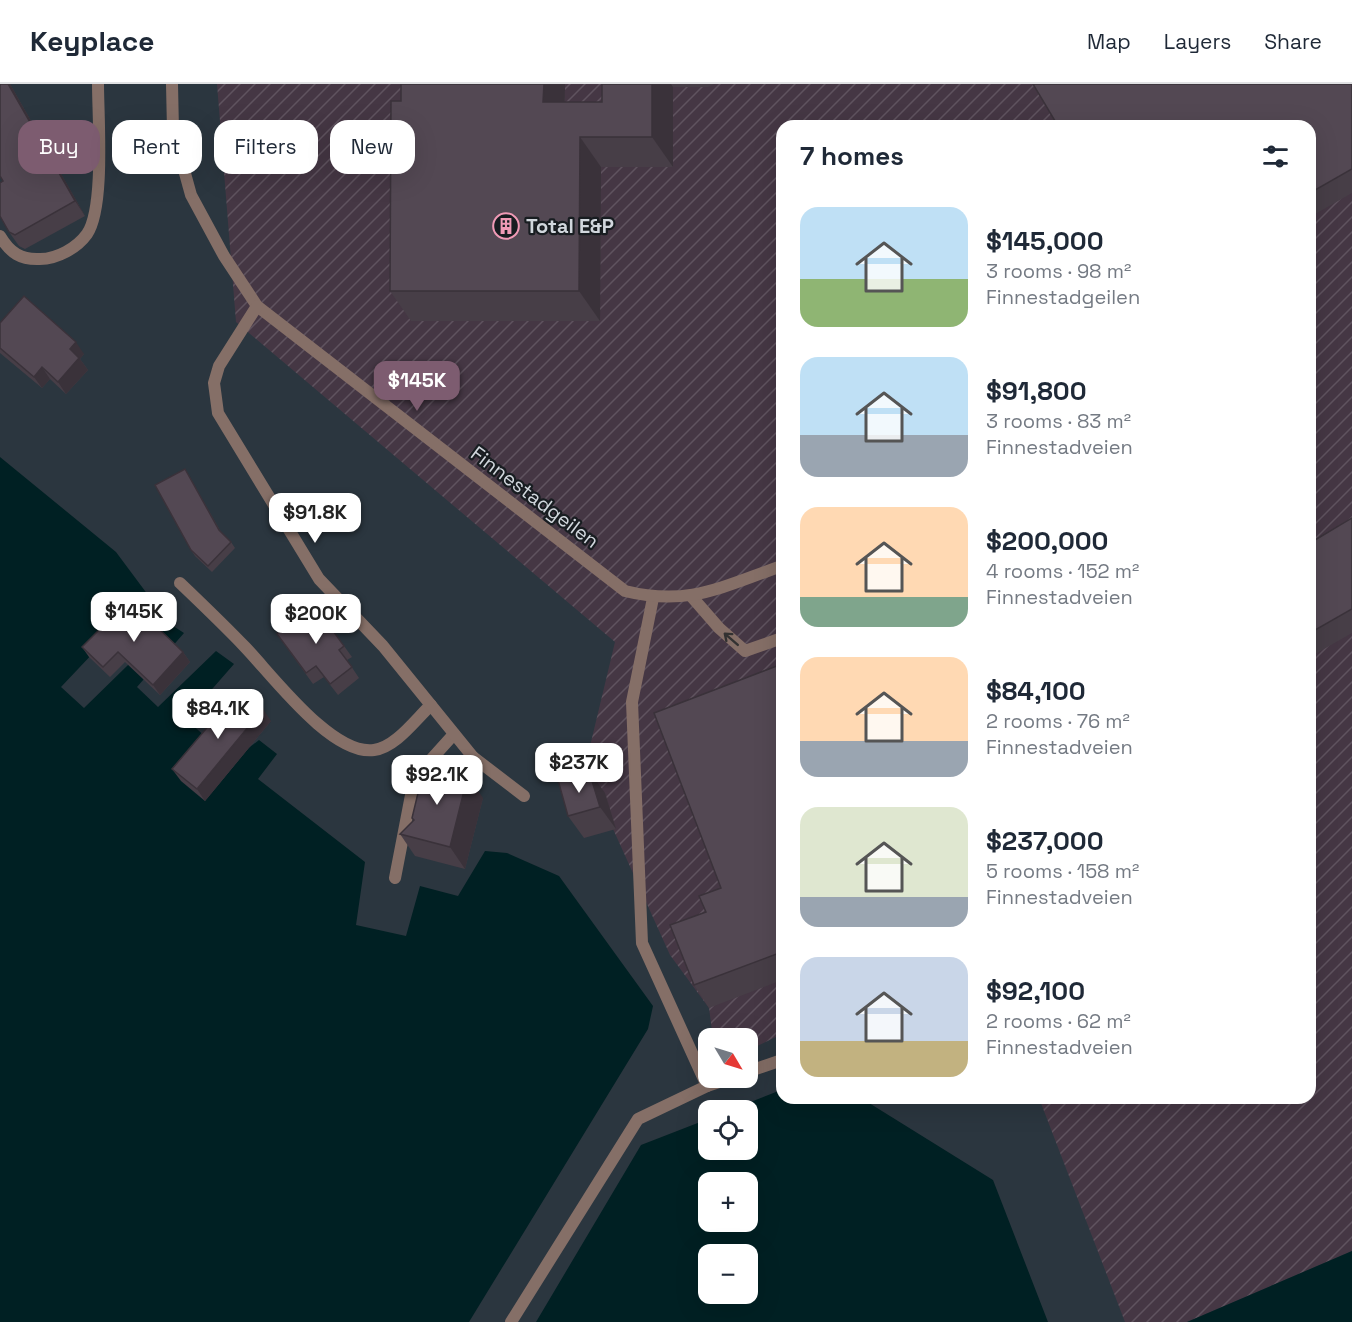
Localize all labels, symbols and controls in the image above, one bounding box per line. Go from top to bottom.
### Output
text: Keyplace [30,23,154,59]
text: Map [1087,28,1131,55]
text: Layers [1164,28,1231,55]
text: Share [1264,28,1322,55]
chip: Buy [18,120,100,174]
chip: Rent [112,120,202,174]
chip: Filters [214,120,318,174]
chip: New [330,120,415,174]
text: 7 homes [800,139,904,173]
icon: filters [1259,140,1292,173]
building icon: Total E&P [491,211,521,241]
place label: Total E&P [526,213,614,239]
text: $145,000 [986,224,1104,258]
icon: home [848,231,920,303]
text: 3 rooms · 98 m² [986,258,1131,284]
text: Finnestadgeilen [986,284,1140,310]
pin: $145K [375,361,459,412]
text: $145K [388,367,446,393]
text: $91,800 [986,374,1087,408]
icon: home [848,381,920,453]
text: 3 rooms · 83 m² [986,408,1131,434]
text: Finnestadveien [986,434,1133,460]
street label: Finnestadgeilen [466,440,604,554]
pin: $91.8K [266,493,364,544]
text: $91.8K [283,499,347,525]
text: $200,000 [986,524,1108,558]
icon: home [848,531,920,603]
text: 4 rooms · 152 m² [986,558,1139,584]
text: Finnestadveien [986,584,1133,610]
pin: $145K [92,592,176,643]
pin: $200K [274,594,358,645]
text: $145K [105,598,163,624]
text: $200K [285,600,347,626]
one-way arrow [724,632,739,646]
text: $84,100 [986,674,1086,708]
icon: home [848,681,920,753]
pin: $84.1K [169,689,267,740]
text: $84.1K [186,695,250,721]
text: 2 rooms · 76 m² [986,708,1130,734]
text: Finnestadveien [986,734,1133,760]
pin: $237K [537,743,621,794]
text: $237K [549,749,609,775]
pin: $92.1K [388,755,486,806]
text: $92.1K [406,761,468,787]
text: $237,000 [986,824,1104,858]
icon: home [848,831,920,903]
text: 5 rooms · 158 m² [986,858,1139,884]
text: Finnestadveien [986,884,1133,910]
text: $92,100 [986,974,1085,1008]
icon: home [848,981,920,1053]
text: 2 rooms · 62 m² [986,1008,1131,1034]
north arrow [698,1028,758,1088]
map controls [698,1028,758,1304]
text: Finnestadveien [986,1034,1133,1060]
button: locate [698,1100,758,1160]
button: + [698,1172,758,1232]
button: − [698,1244,758,1304]

